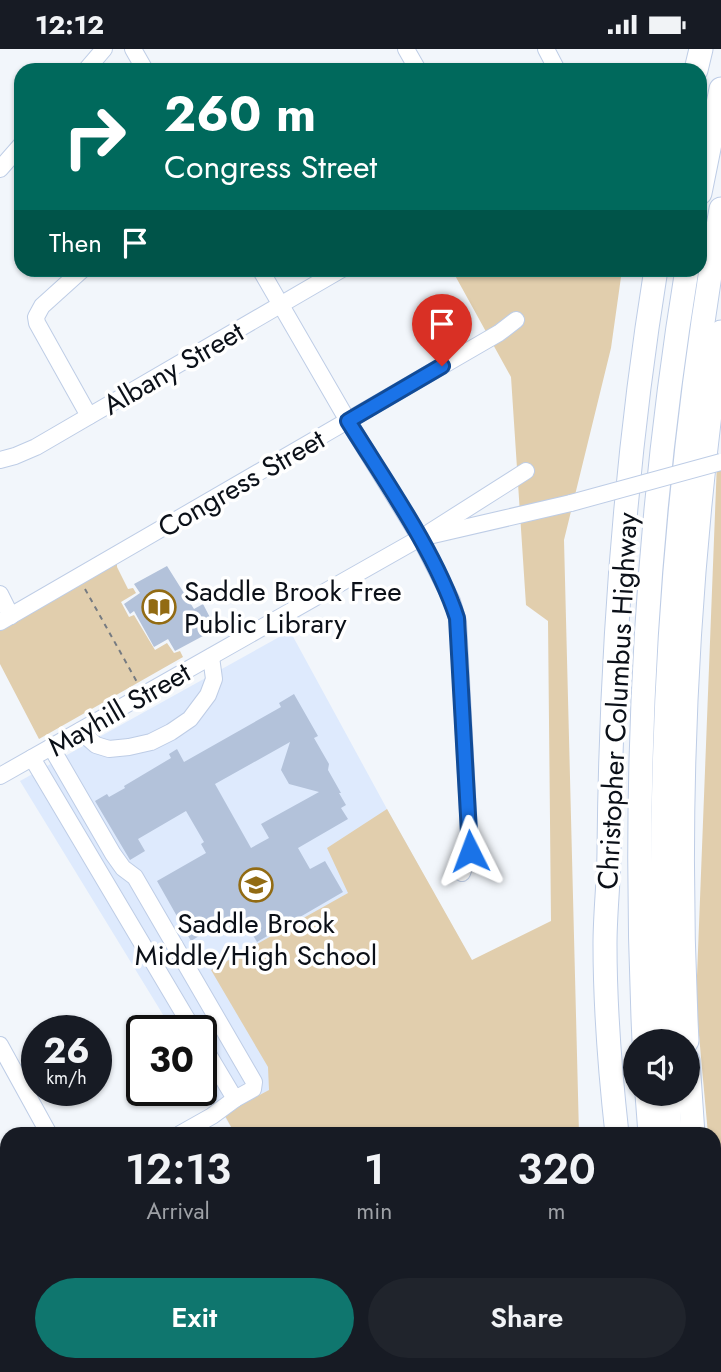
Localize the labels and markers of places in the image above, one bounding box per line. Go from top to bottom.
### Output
pin [412,294,472,366]
place label: Saddle Brook Free Public Library [184,571,402,644]
library icon: Saddle Brook Free Public Library [140,588,178,626]
school or university icon: Saddle Brook Middle/High School [237,866,275,904]
place label: Saddle Brook Middle/High School [135,903,377,976]

